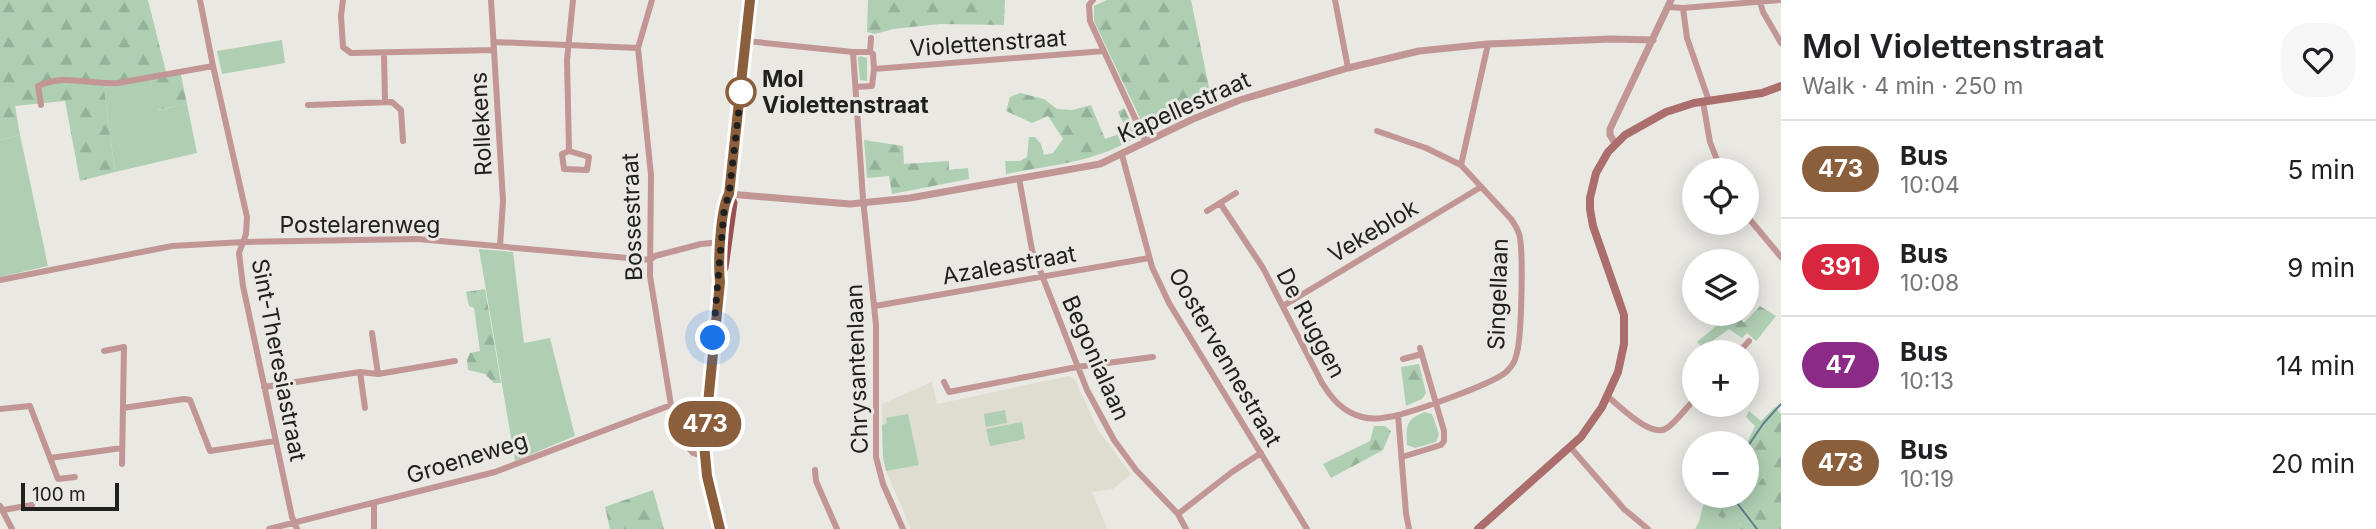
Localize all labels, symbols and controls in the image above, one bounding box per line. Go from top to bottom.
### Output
button: heart [2281,23,2355,97]
street label: Violettenstraat [909,24,1068,62]
text: Mol Violettenstraat [1802,26,2104,66]
place label: Mol Violettenstraat [762,65,929,119]
street label: Kapellestraat [1113,65,1255,149]
street label: Rollekens [464,71,498,177]
text: Walk · 4 min · 250 m [1802,72,2024,100]
marker: Mol Violettenstraat [726,77,756,107]
text: Bus [1900,140,1948,171]
street label: Bossestraat [616,152,648,282]
text: 473 [1818,154,1863,183]
text: 5 min [2287,154,2355,185]
map controls [1682,158,1759,508]
button: locate [1682,158,1759,235]
text: 10:04 [1900,171,1960,199]
street label: Vekeblok [1323,193,1423,269]
street label: Postelarenweg [280,211,440,239]
street label: Singellaan [1482,238,1514,350]
text: Bus [1900,238,1948,269]
street label: Azaleastraat [940,239,1079,291]
button: layers [1682,249,1759,326]
text: 391 [1820,252,1861,281]
text: 9 min [2287,252,2355,283]
street label: Sint-Theresiastraat [246,256,312,464]
street label: Oostervennestraat [1163,263,1288,452]
street label: De Ruggen [1270,263,1352,383]
text: 10:08 [1900,269,1959,297]
street label: Chrysantenlaan [840,283,874,455]
street label: Begonialaan [1056,291,1136,425]
your location [695,320,730,355]
text: Bus [1900,336,1948,367]
button: + [1682,340,1759,417]
text: 47 [1825,350,1856,379]
text: 14 min [2276,350,2355,381]
text: 10:13 [1900,367,1954,395]
line badge: 473 [665,401,745,447]
text: 473 [682,409,728,438]
street label: Groeneweg [403,426,531,490]
button: − [1682,431,1759,508]
text: Bus [1900,434,1948,465]
text: 473 [1818,448,1863,477]
text: 20 min [2271,448,2355,479]
text: 10:19 [1900,465,1954,493]
scale bar [21,480,119,512]
text: 100 m [32,483,86,506]

